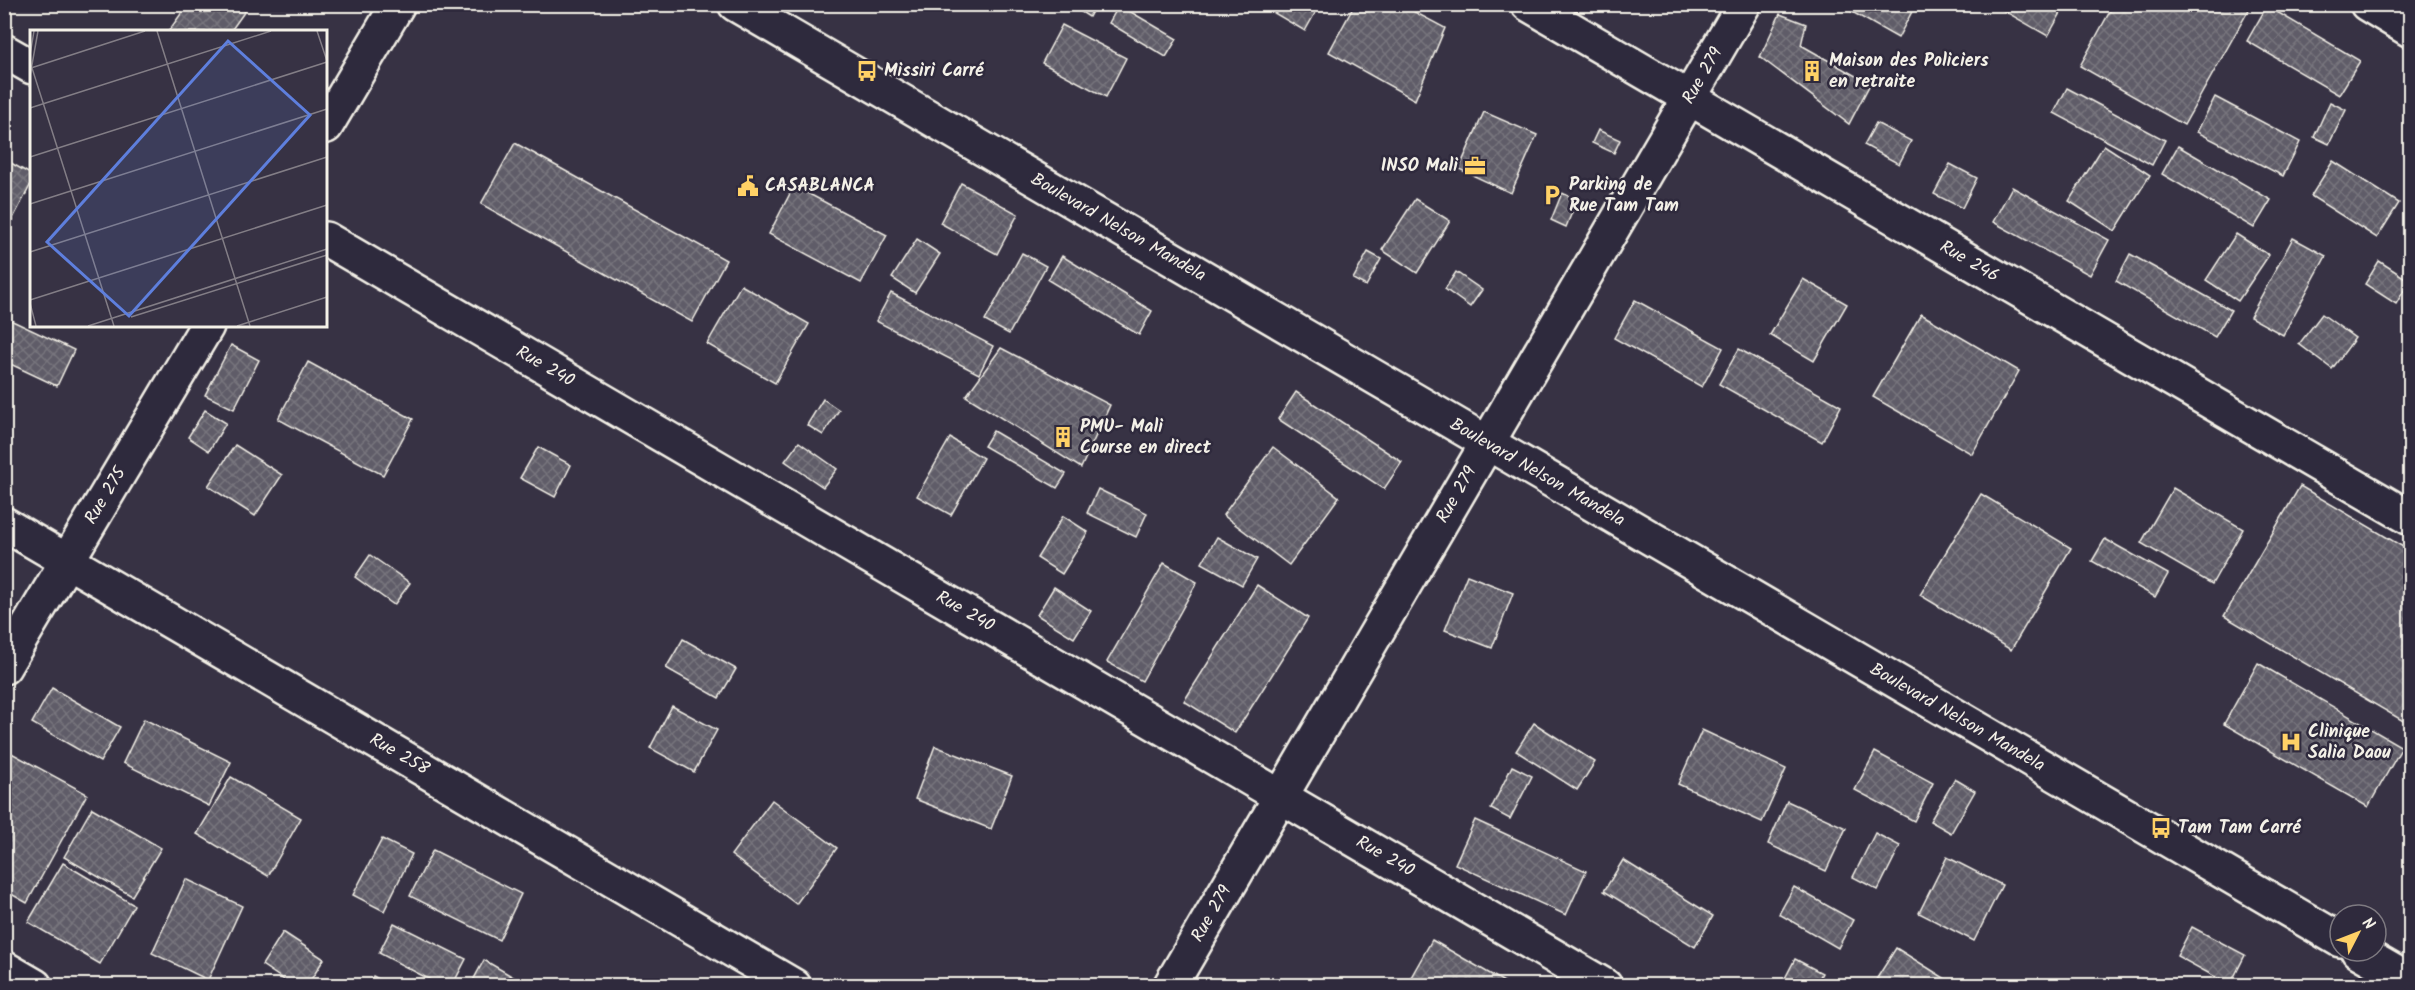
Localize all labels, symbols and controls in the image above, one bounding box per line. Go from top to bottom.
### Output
inset map [30,30,327,327]
street label: Rue 279 [1675,42,1731,110]
place label: Maison des Policiers en retraite [1829,47,1989,97]
place label: Missiri Carré [884,57,984,86]
bus stop icon: Missiri Carré [855,59,879,83]
building icon: Maison des Policiers en retraite [1800,59,1824,83]
place label: INSO Mali [1381,152,1458,181]
office icon: INSO Mali [1463,154,1487,178]
street label: Boulevard Nelson Mandela [1025,166,1211,290]
place label: Parking de Rue Tam Tam [1569,171,1679,221]
place label: CASABLANCA [765,172,875,201]
public building icon: CASABLANCA [736,174,760,198]
parking icon: Parking de Rue Tam Tam [1540,183,1564,207]
street label: Rue 246 [1934,233,2004,291]
street label: Rue 240 [510,338,580,396]
street label: Boulevard Nelson Mandela [1444,411,1630,535]
place label: PMU- Mali Course en direct [1080,413,1212,463]
building icon: PMU- Mali Course en direct [1051,425,1075,449]
street label: Rue 275 [77,460,135,530]
street label: Rue 279 [1429,461,1485,529]
street label: Rue 240 [930,583,1000,641]
street label: Boulevard Nelson Mandela [1864,656,2050,780]
place label: Clinique Salia Daou [2308,718,2391,768]
street label: Rue 258 [363,726,435,784]
hospital icon: Clinique Salia Daou [2279,730,2303,754]
place label: Tam Tam Carré [2178,814,2302,843]
bus stop icon: Tam Tam Carré [2149,816,2173,840]
street label: Rue 240 [1350,828,1420,886]
street label: Rue 279 [1184,880,1240,948]
north arrow [2328,903,2388,963]
text: N [2355,912,2381,936]

